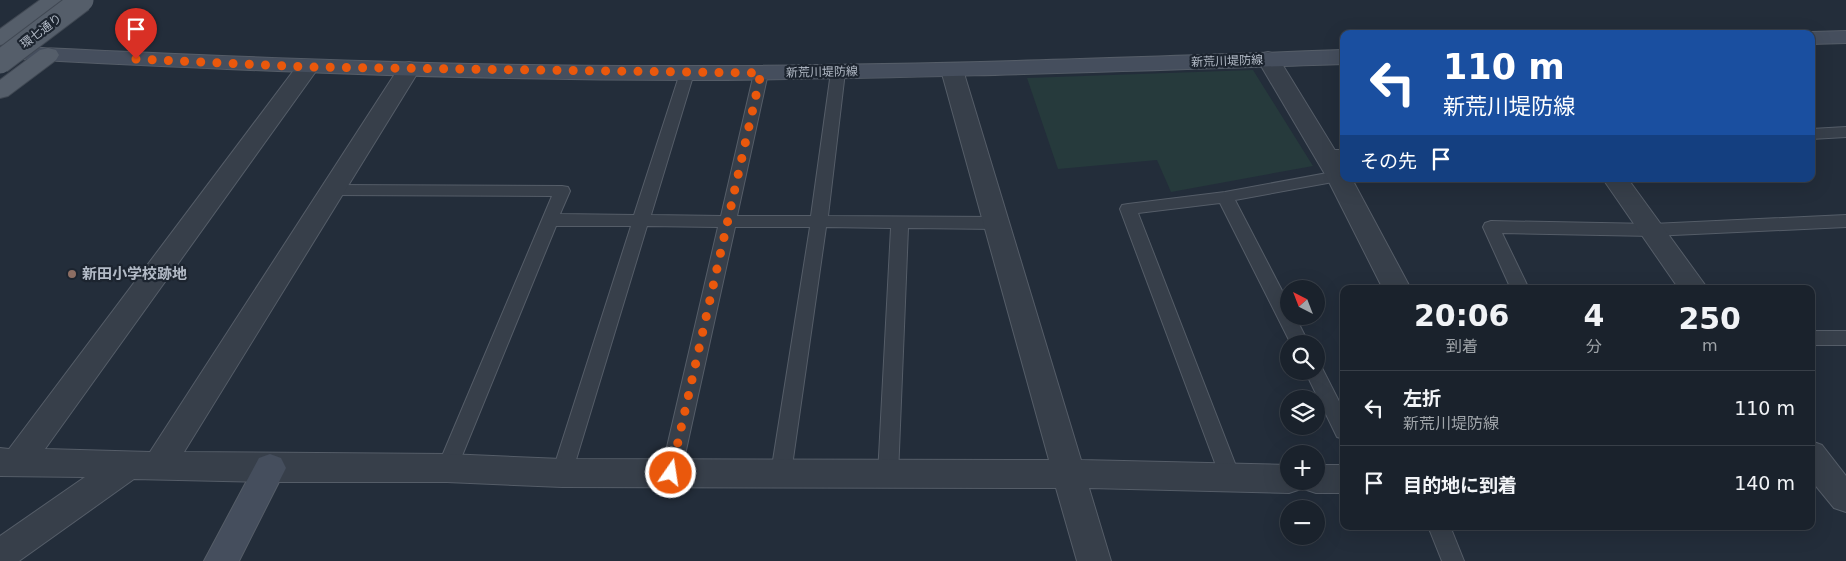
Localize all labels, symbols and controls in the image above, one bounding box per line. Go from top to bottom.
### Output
pin [115,8,157,59]
street label: 環七通り [18,11,64,51]
icon: arrive [122,15,150,43]
text: 110 m [1443,47,1565,87]
icon: left [1360,50,1425,115]
street label: 新荒川堤防線 [1191,53,1263,69]
street label: 新荒川堤防線 [786,64,858,80]
text: 新荒川堤防線 [1443,94,1575,119]
icon: arrive [1427,145,1455,173]
text: その先 [1360,150,1417,172]
place label: 新田小学校跡地 [82,265,187,283]
marker: 新田小学校跡地 [66,268,78,280]
north arrow [1280,280,1325,325]
map controls [1280,280,1325,545]
text: 20:06 [1414,298,1510,333]
text: 4 [1584,298,1604,333]
text: 250 [1678,301,1741,336]
button: search [1280,335,1325,380]
text: m [1702,336,1717,355]
text: 到着 [1446,337,1478,356]
text: 分 [1586,337,1602,356]
text: 左折 [1403,387,1441,409]
button: layers [1280,390,1325,435]
icon: left [1360,394,1388,422]
text: 110 m [1734,397,1795,419]
text: 新荒川堤防線 [1403,414,1499,433]
button: + [1280,445,1325,490]
position arrow [644,446,696,498]
icon: arrive [1360,469,1388,497]
text: 140 m [1734,472,1795,494]
text: 目的地に到着 [1403,474,1517,496]
button: − [1280,500,1325,545]

